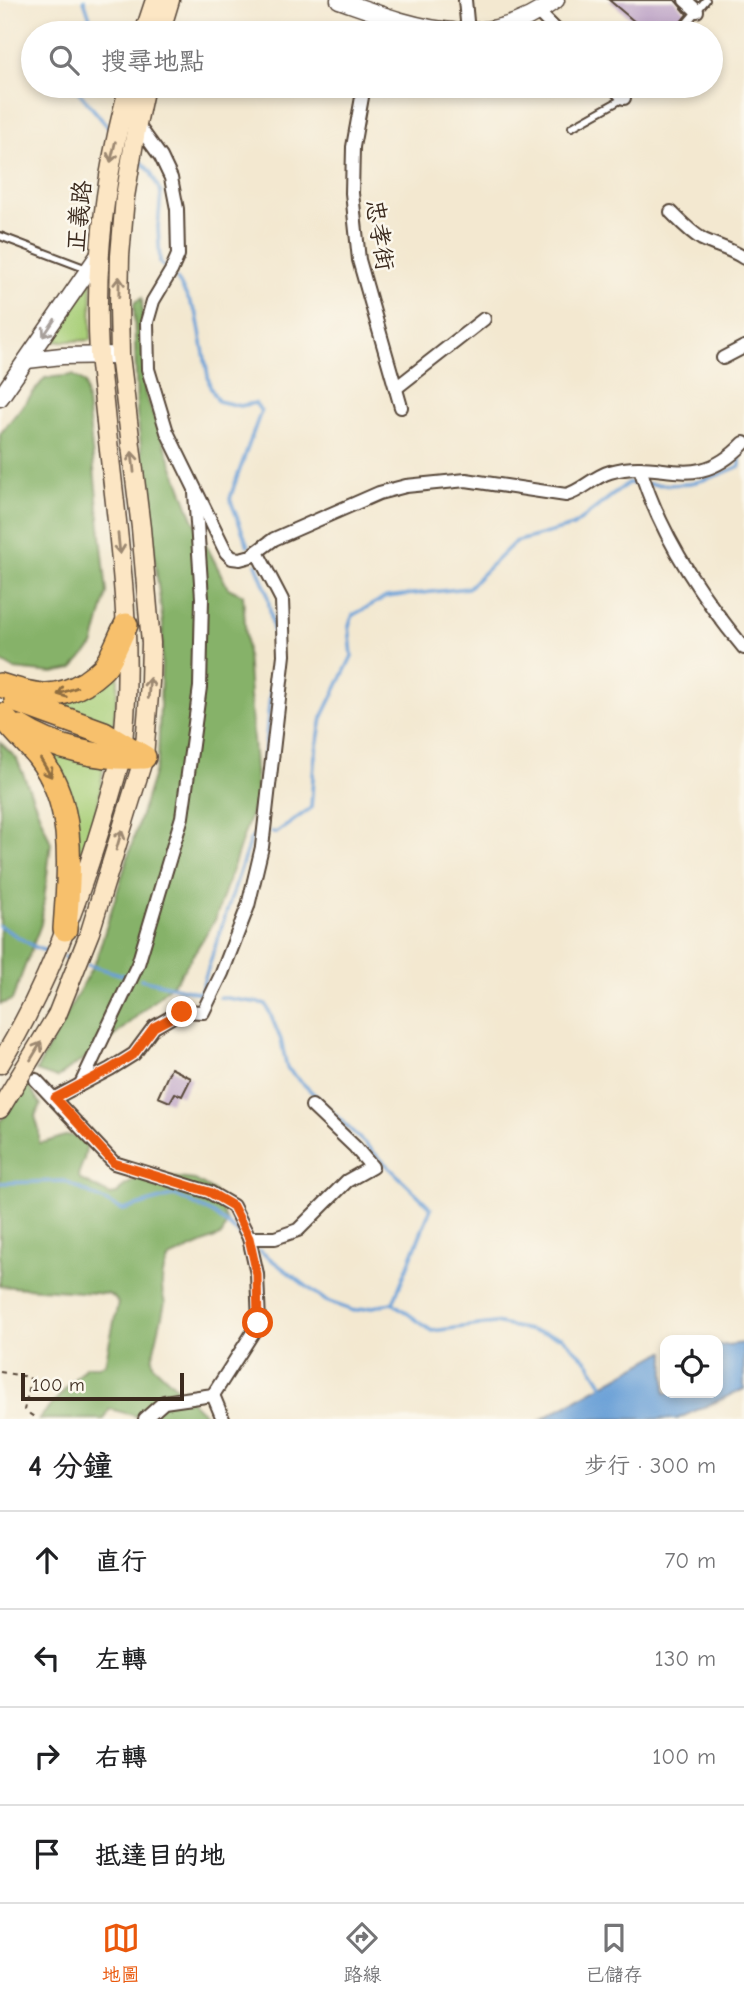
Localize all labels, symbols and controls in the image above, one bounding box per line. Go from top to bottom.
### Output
search box [21,21,723,98]
icon: search [45,41,83,79]
text: 搜尋地點 [101,47,205,77]
one-way arrow [106,140,119,163]
street label: 正義路 [61,179,97,253]
street label: 忠孝街 [361,197,399,273]
one-way arrow [113,275,126,298]
one-way arrow [42,318,56,337]
one-way arrow [127,451,140,474]
one-way arrow [113,532,126,555]
one-way arrow [143,677,156,700]
one-way arrow [56,686,78,698]
one-way arrow [39,757,53,777]
one-way arrow [114,829,127,851]
route end [166,996,197,1027]
one-way arrow [29,1041,43,1061]
route start [242,1307,273,1338]
map controls [660,1335,723,1398]
button: locate [660,1335,723,1398]
scale bar [21,1370,184,1402]
text: 100 m [32,1374,85,1396]
text: 4 分鐘 [28,1449,113,1484]
text: 步行 · 300 m [584,1452,716,1479]
icon: ahead [28,1541,66,1579]
text: 直行 [95,1547,147,1577]
text: 70 m [664,1547,716,1574]
icon: left [28,1639,66,1677]
text: 左轉 [95,1645,147,1675]
text: 130 m [655,1645,716,1672]
icon: right [28,1737,66,1775]
text: 右轉 [95,1743,147,1773]
text: 100 m [652,1743,716,1770]
icon: arrive [28,1835,66,1873]
text: 抵達目的地 [95,1841,225,1871]
tab: 地圖 [102,1919,140,1986]
tab: 路線 [343,1919,381,1986]
tab: 已儲存 [585,1919,642,1986]

